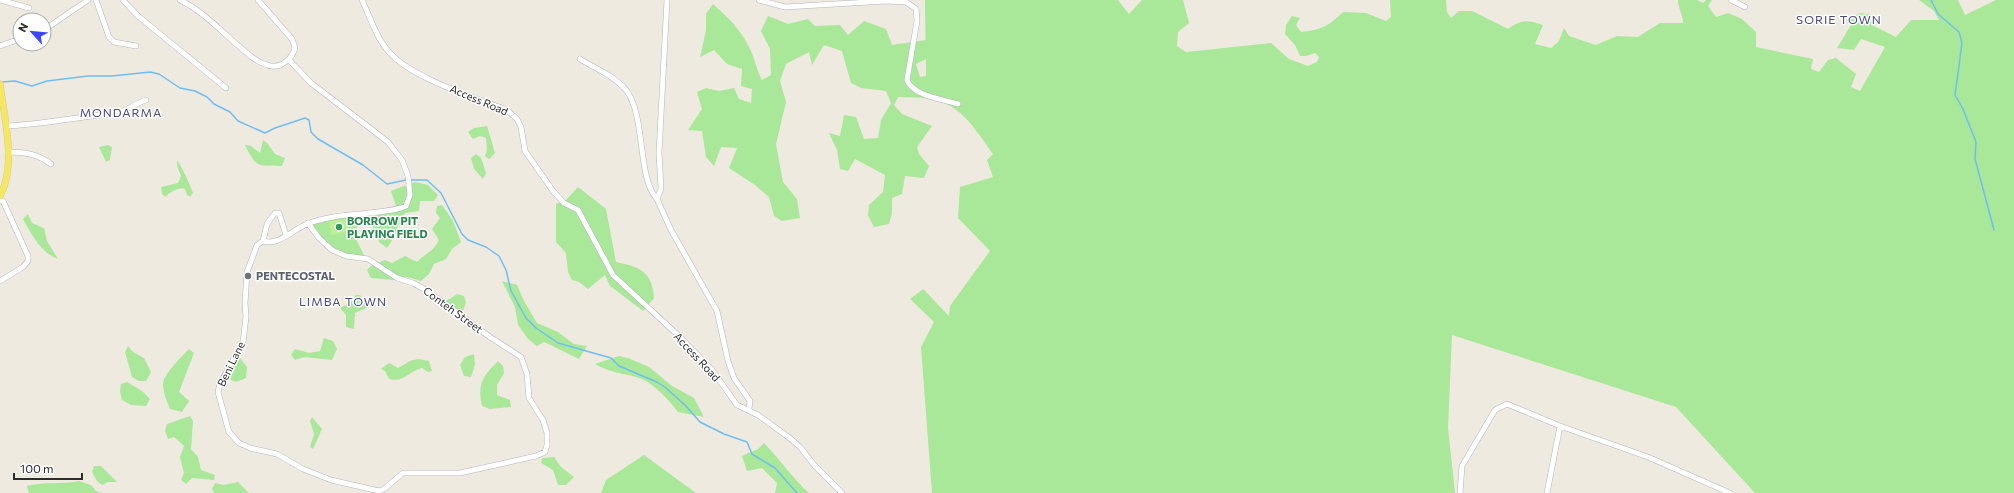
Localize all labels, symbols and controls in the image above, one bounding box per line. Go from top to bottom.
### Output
north arrow [12,12,52,52]
district label: SORIE TOWN [1796,12,1882,26]
text: N [15,21,30,34]
street label: Access Road [448,81,510,118]
district label: MONDARMA [80,105,162,119]
place label: BORROW PIT PLAYING FIELD [347,214,428,240]
marker: BORROW PIT PLAYING FIELD [334,222,344,232]
place label: PENTECOSTAL [256,269,336,282]
marker: PENTECOSTAL [243,271,253,281]
street label: Conteh Street [421,284,486,336]
district label: LIMBA TOWN [299,294,387,308]
street label: Access Road [672,330,723,384]
street label: Beni Lane [214,339,247,388]
scale bar [14,455,82,481]
text: 100 m [20,461,54,475]

